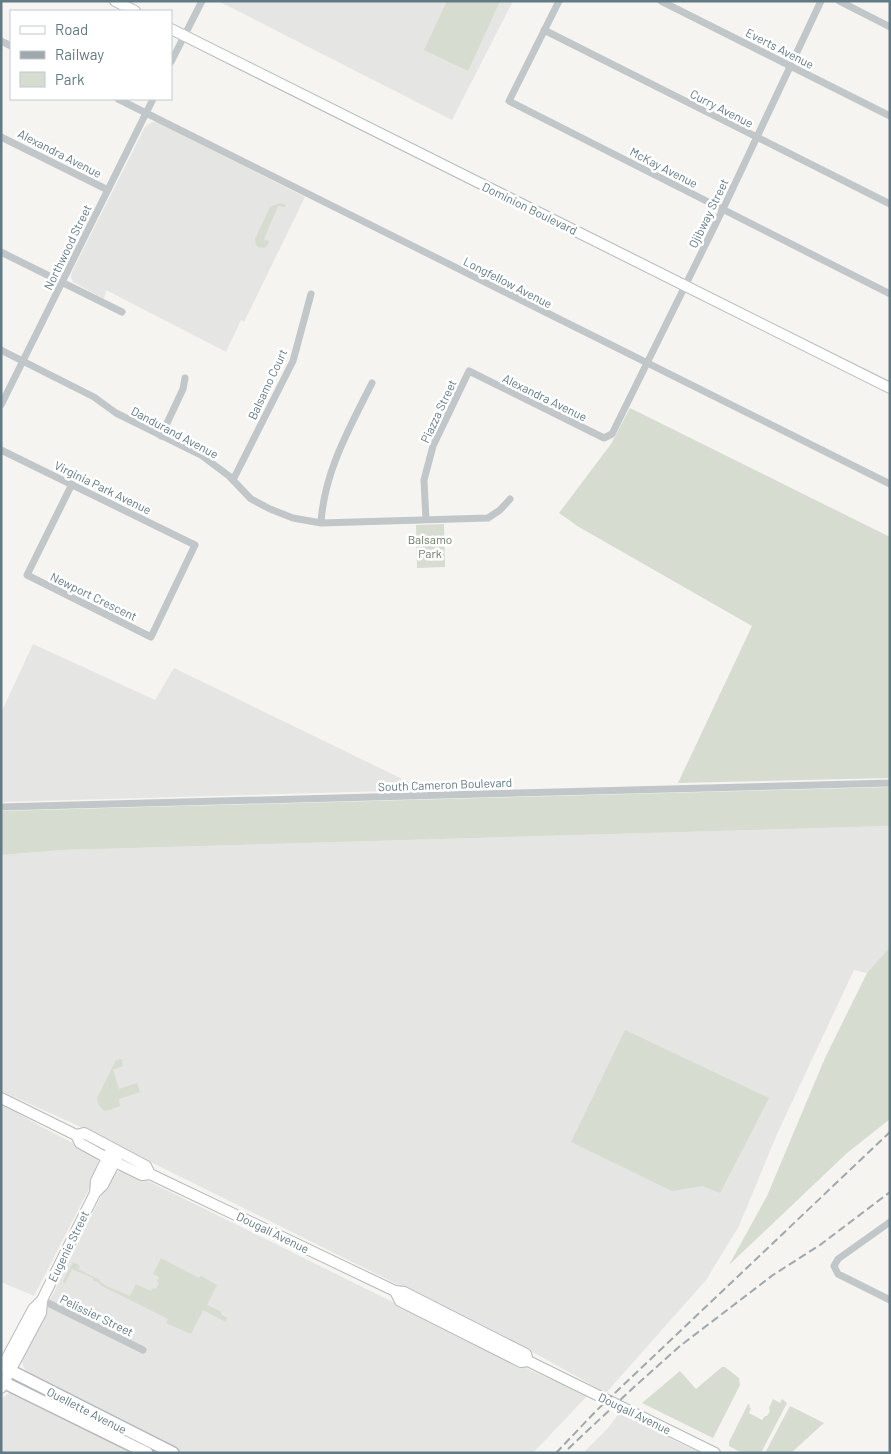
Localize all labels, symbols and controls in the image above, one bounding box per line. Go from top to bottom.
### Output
legend [10,10,172,100]
text: Road [55,20,88,38]
street label: Everts Avenue [744,25,816,71]
text: Railway [55,45,104,63]
text: Park [55,70,85,88]
street label: Curry Avenue [688,86,756,130]
street label: Alexandra Avenue [16,126,104,180]
street label: McKay Avenue [628,144,700,190]
street label: Ojibway Street [685,176,731,250]
street label: Dominion Boulevard [480,179,580,237]
street label: Northwood Street [40,202,94,292]
street label: Longfellow Avenue [461,254,555,310]
street label: Balsamo Court [245,347,289,421]
street label: Alexandra Avenue [501,371,589,423]
street label: Piazza Street [417,377,459,445]
street label: Dandurand Avenue [129,403,221,461]
street label: Virginia Park Avenue [52,457,154,517]
park label: Balsamo Park [408,532,452,560]
street label: Newport Crescent [48,569,140,623]
street label: South Cameron Boulevard [378,775,512,793]
street label: Eugenie Street [45,1208,91,1284]
street label: Dougall Avenue [234,1208,312,1256]
street label: Pelissier Street [58,1291,136,1339]
street label: Ouellette Avenue [45,1384,129,1436]
street label: Dougall Avenue [596,1389,674,1437]

